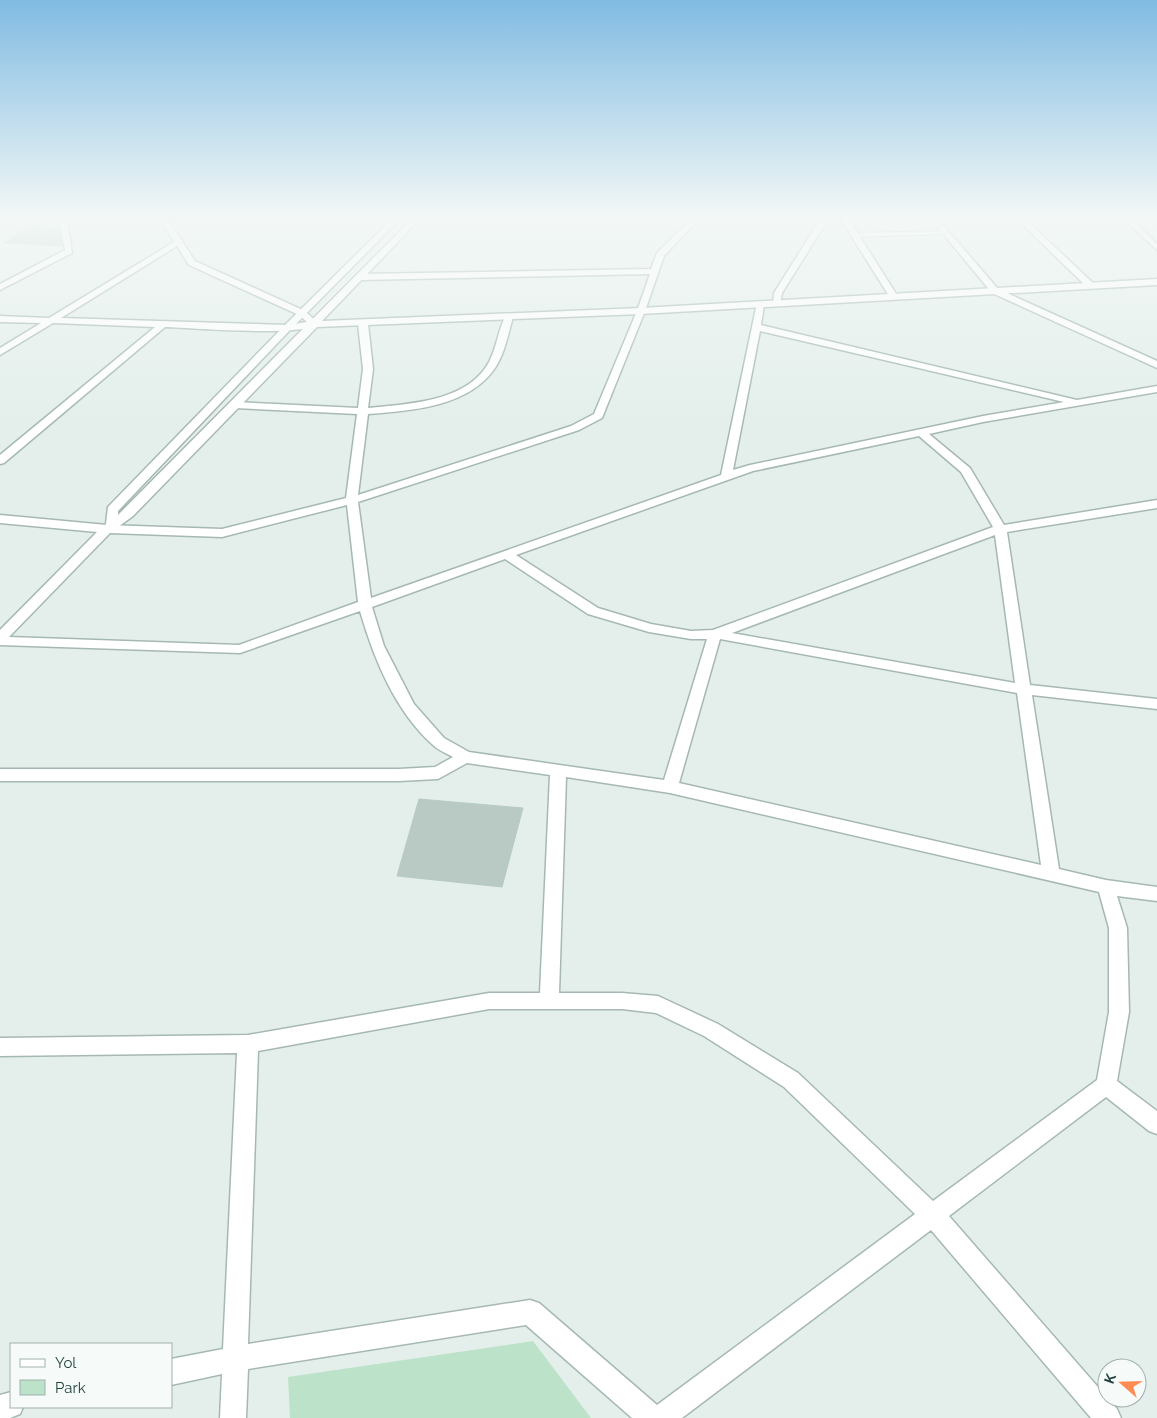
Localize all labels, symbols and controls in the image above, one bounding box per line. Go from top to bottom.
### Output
legend [10,1343,172,1408]
text: Yol [55,1354,77,1372]
north arrow [1097,1358,1147,1408]
text: K [1101,1371,1119,1386]
text: Park [55,1379,86,1397]

